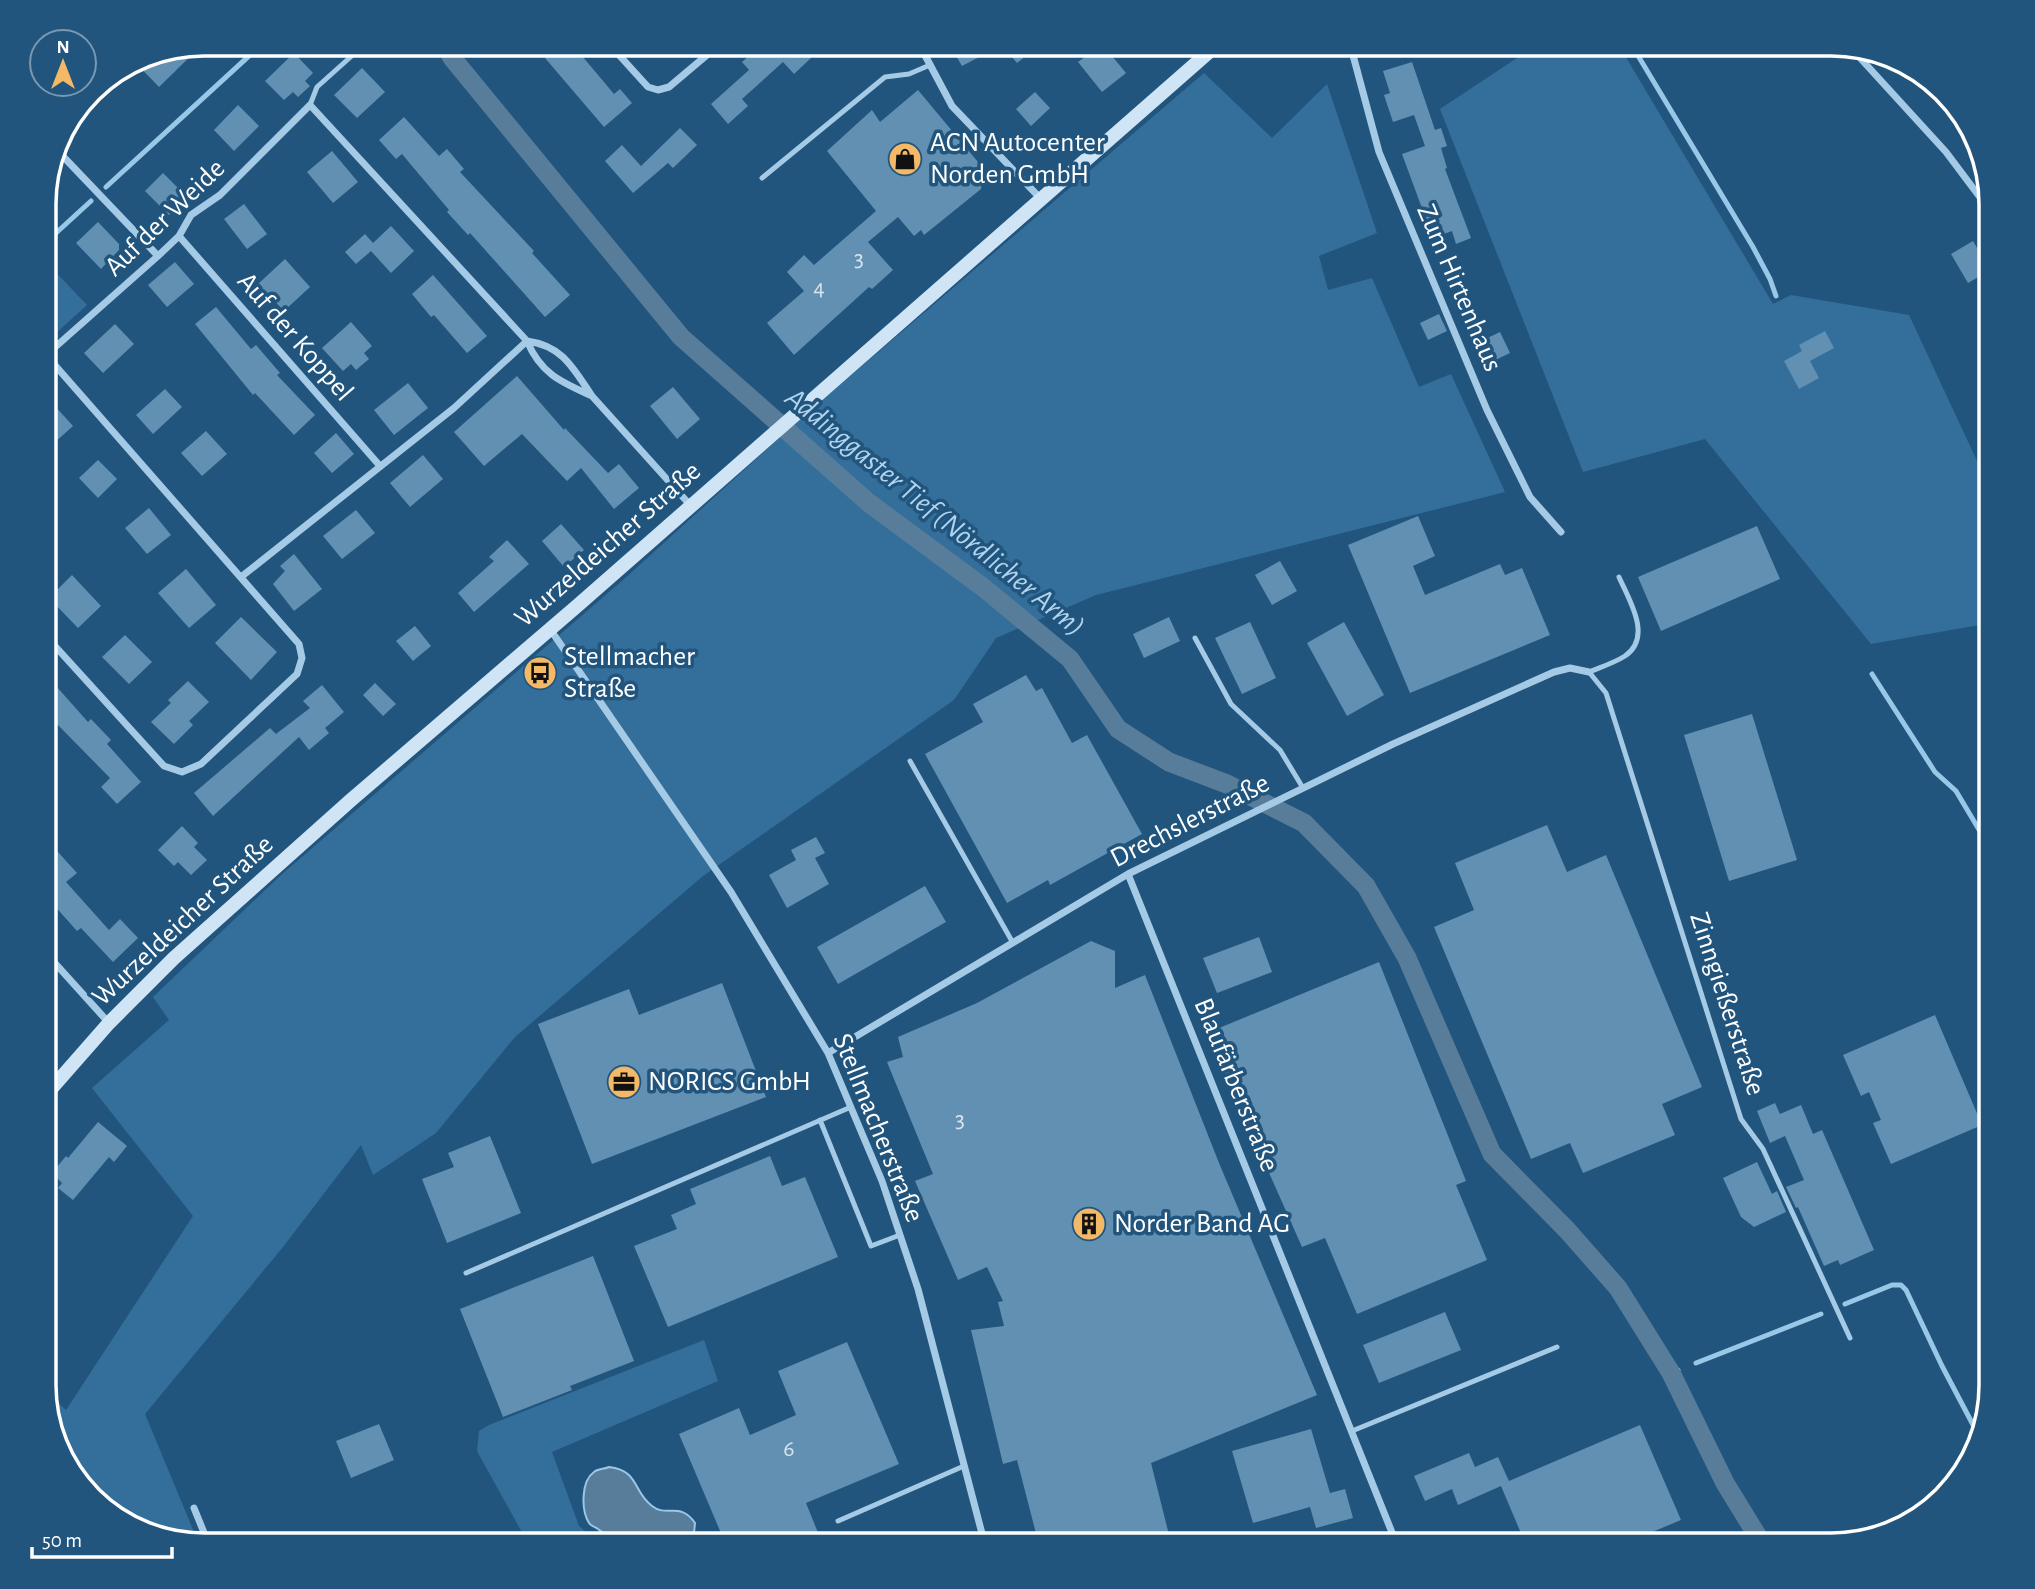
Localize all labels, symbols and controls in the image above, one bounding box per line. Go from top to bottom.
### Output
north arrow [28,28,98,98]
text: N [56,38,70,57]
place label: ACN Autocenter Norden GmbH [930,129,1105,189]
shop icon: ACN Autocenter Norden GmbH [886,140,924,178]
street label: Auf der Weide [100,154,230,282]
street label: Zum Hirtenhaus [1411,200,1507,376]
house number: 3 [854,247,864,271]
street label: Auf der Koppel [232,267,358,407]
house number: 4 [813,276,825,300]
water label: Addinggaster Tief (Nördlicher Arm) [779,382,1090,642]
street label: Wurzeldeicher Straße [510,457,706,633]
place label: Stellmacher Straße [564,643,695,703]
bus stop icon: Stellmacher Straße [521,654,559,692]
street label: Drechslerstraße [1106,769,1274,873]
street label: Wurzeldeicher Straße [87,830,279,1012]
street label: Zinngießerstraße [1684,909,1770,1099]
street label: Blaufärberstraße [1188,994,1284,1176]
street label: Stellmacherstraße [827,1030,929,1226]
office icon: NORICS GmbH [605,1063,643,1101]
place label: NORICS GmbH [648,1068,811,1096]
house number: 3 [955,1108,965,1132]
building icon: Norder Band AG [1070,1205,1108,1243]
place label: Norder Band AG [1114,1210,1290,1238]
house number: 6 [783,1437,795,1461]
scale bar [32,1516,172,1560]
text: 50 m [42,1530,82,1551]

